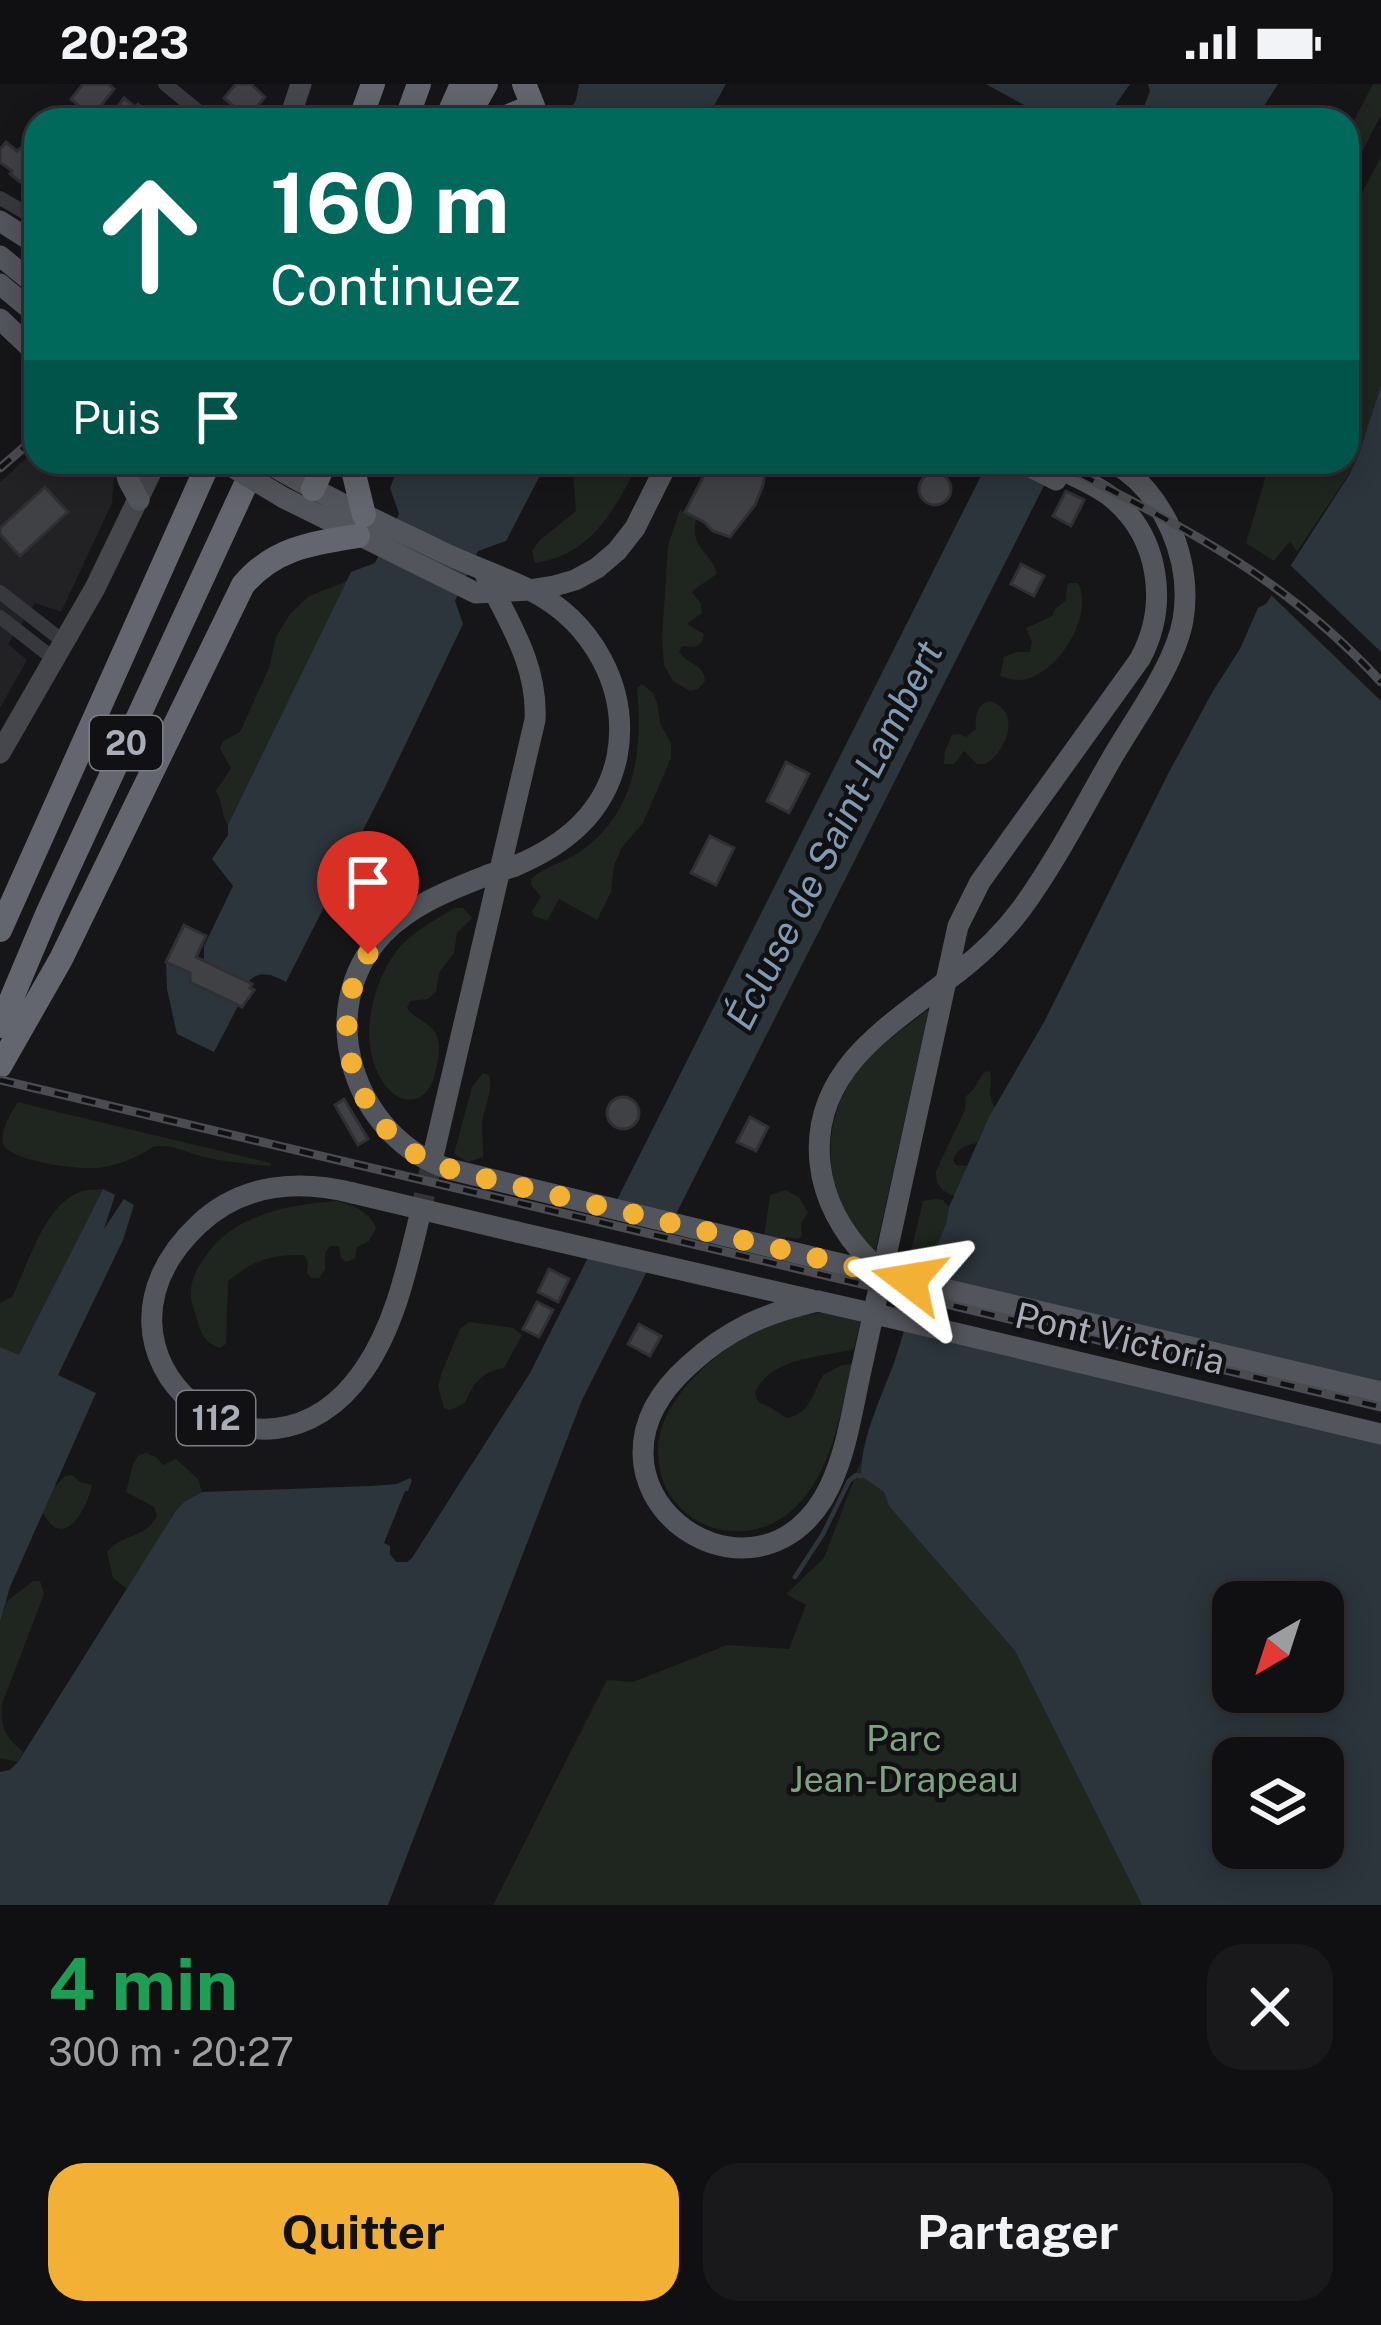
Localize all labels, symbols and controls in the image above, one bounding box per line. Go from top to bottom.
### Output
text: 20:23 [60,16,189,69]
text: 160 m [270,153,509,252]
icon: ahead [72,156,228,312]
text: Continuez [270,254,521,317]
icon: arrive [185,384,251,450]
text: Puis [72,391,161,444]
water label: Écluse de Saint-Lambert [716,633,952,1037]
road number: 20 [90,716,162,770]
pin [317,831,419,954]
icon: arrive [335,849,401,915]
position arrow [846,1217,972,1343]
street label: Pont Victoria [1011,1294,1229,1382]
road number: 112 [177,1391,255,1445]
north arrow [1212,1581,1344,1713]
map controls [1212,1581,1344,1869]
park label: Parc Jean-Drapeau [789,1717,1019,1800]
button: layers [1212,1737,1344,1869]
text: 4 min [48,1942,238,2026]
button: close [1207,1944,1333,2070]
text: 300 m · 20:27 [48,2029,294,2075]
button: Quitter [48,2163,679,2301]
button: Partager [703,2163,1333,2301]

